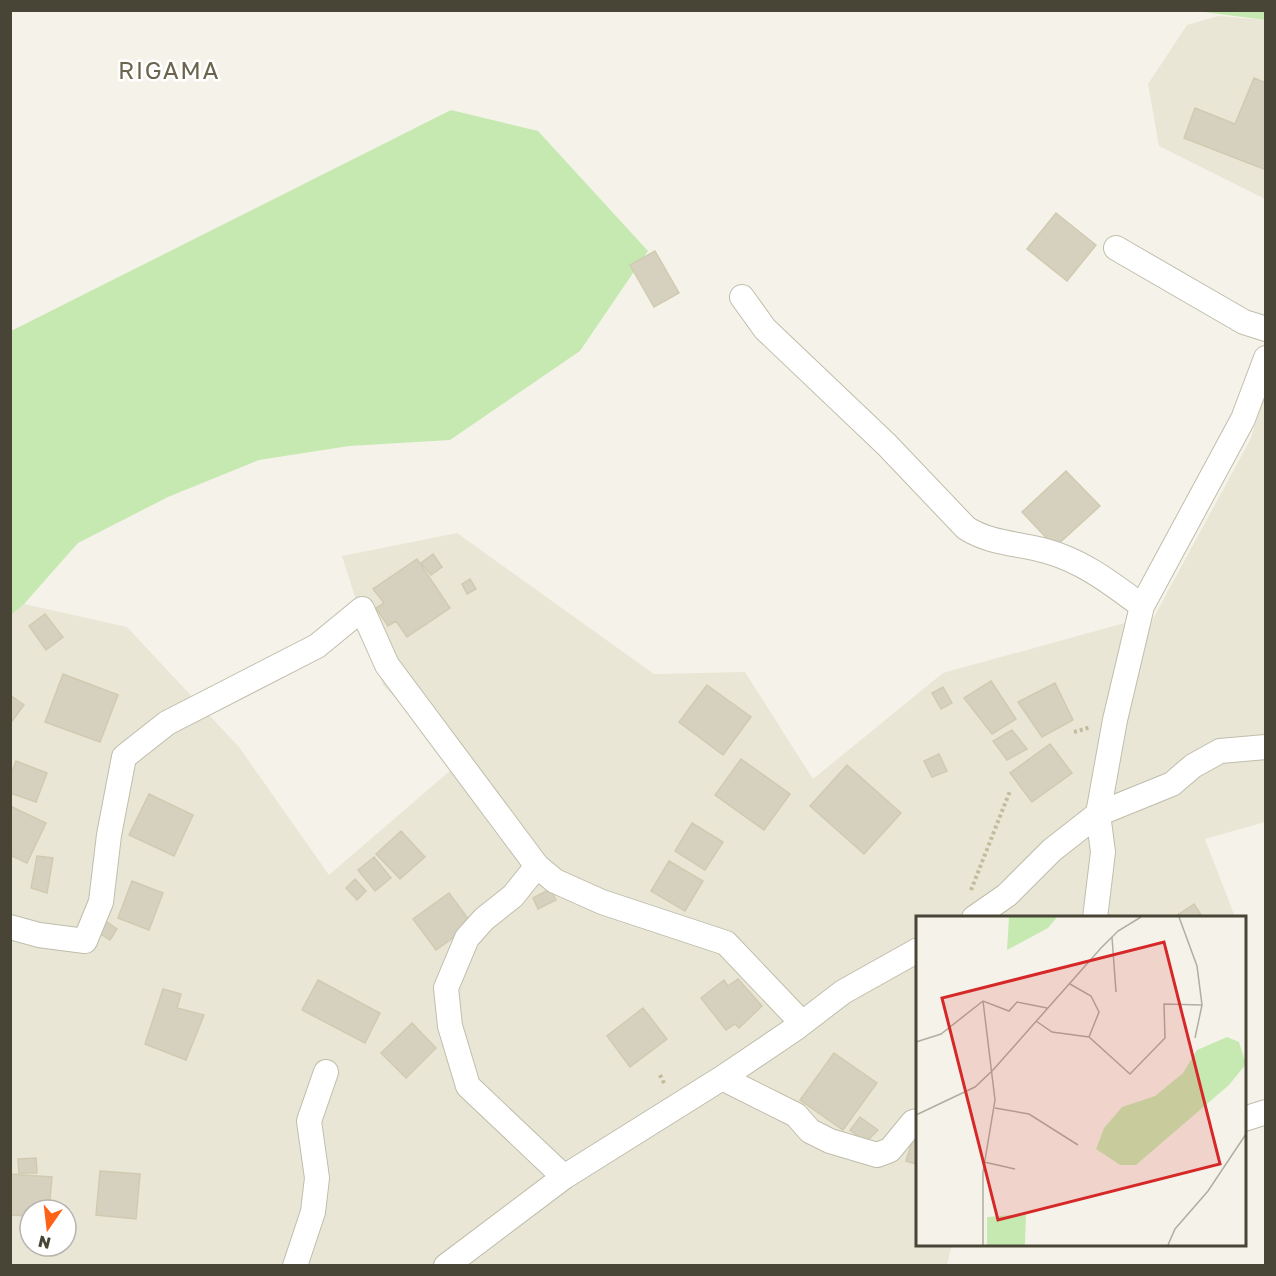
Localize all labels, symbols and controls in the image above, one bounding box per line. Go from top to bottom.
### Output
district label: RIGAMA [118,55,220,84]
inset map [916,916,1246,1246]
north arrow [18,1198,78,1258]
text: N [36,1231,53,1254]

